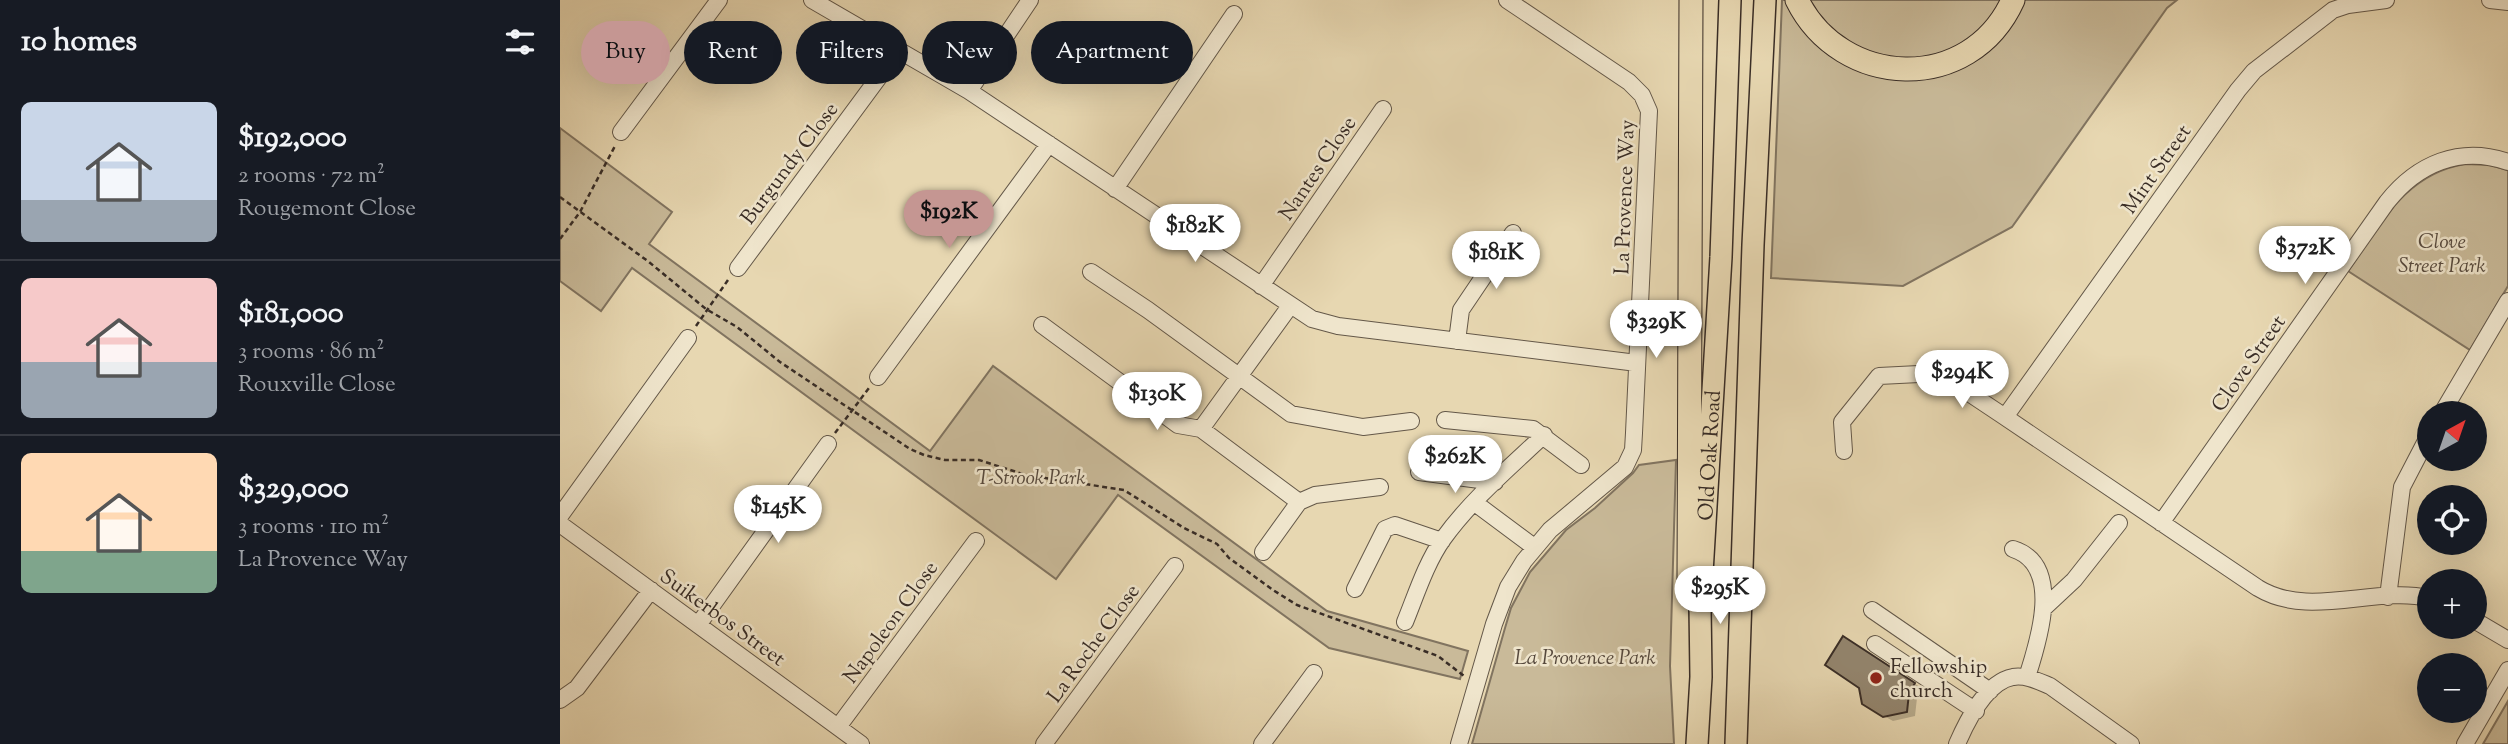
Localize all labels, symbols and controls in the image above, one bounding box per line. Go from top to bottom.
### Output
text: 10 homes [21,21,137,64]
chip: Buy [581,21,670,84]
chip: Rent [684,21,782,84]
chip: Filters [796,21,908,84]
chip: New [922,21,1017,84]
chip: Apartment [1031,21,1193,84]
icon: filters [501,23,539,61]
street label: Burgundy Close [735,97,847,232]
street label: Nantes Close [1273,111,1365,227]
text: $192,000 [238,117,347,160]
street label: La Provence Way [1608,118,1644,275]
street label: Mint Street [2116,119,2200,221]
icon: home [77,130,161,214]
text: 2 rooms · 72 m² [238,160,385,193]
pin: $192K [900,190,998,250]
text: Rougemont Close [238,193,416,226]
text: $192K [920,196,978,229]
pin: $182K [1146,204,1244,264]
text: $182K [1166,210,1224,243]
pin: $372K [2256,226,2354,286]
park label: Clove Street Park [2398,228,2486,282]
pin: $181K [1447,232,1545,291]
text: $372K [2275,232,2335,265]
text: $181K [1468,237,1524,270]
text: $181,000 [238,293,344,336]
pin: $329K [1607,300,1705,360]
icon: home [77,306,161,390]
text: $329K [1626,306,1686,339]
street label: Clove Street [2205,310,2294,419]
text: 3 rooms · 86 m² [238,336,384,369]
pin: $294K [1913,350,2011,410]
text: $294K [1931,356,1993,389]
text: Rouxville Close [238,369,396,402]
pin: $130K [1108,372,1206,432]
text: $130K [1128,378,1186,411]
street label: Old Oak Road [1692,389,1730,522]
north arrow [2417,401,2487,471]
map controls [2417,401,2487,723]
pin: $262K [1406,435,1504,495]
text: $262K [1424,441,1486,474]
park label: T-Strook Park [976,464,1086,494]
text: $329,000 [238,468,349,511]
icon: home [77,481,161,565]
button: locate [2417,485,2487,555]
pin: $145K [729,486,827,545]
text: $145K [750,491,806,524]
text: 3 rooms · 110 m² [238,511,389,544]
text: La Provence Way [238,544,408,577]
street label: Napoleon Close [837,556,946,691]
street label: Suikerbos Street [653,563,791,675]
pin: $295K [1671,566,1769,626]
button: + [2417,569,2487,639]
text: $295K [1691,572,1749,605]
street label: La Roche Close [1041,578,1148,710]
park label: La Provence Park [1514,644,1656,674]
place label: Fellowship church [1890,653,1987,707]
button: − [2417,653,2487,723]
marker: Fellowship church [1868,670,1884,686]

